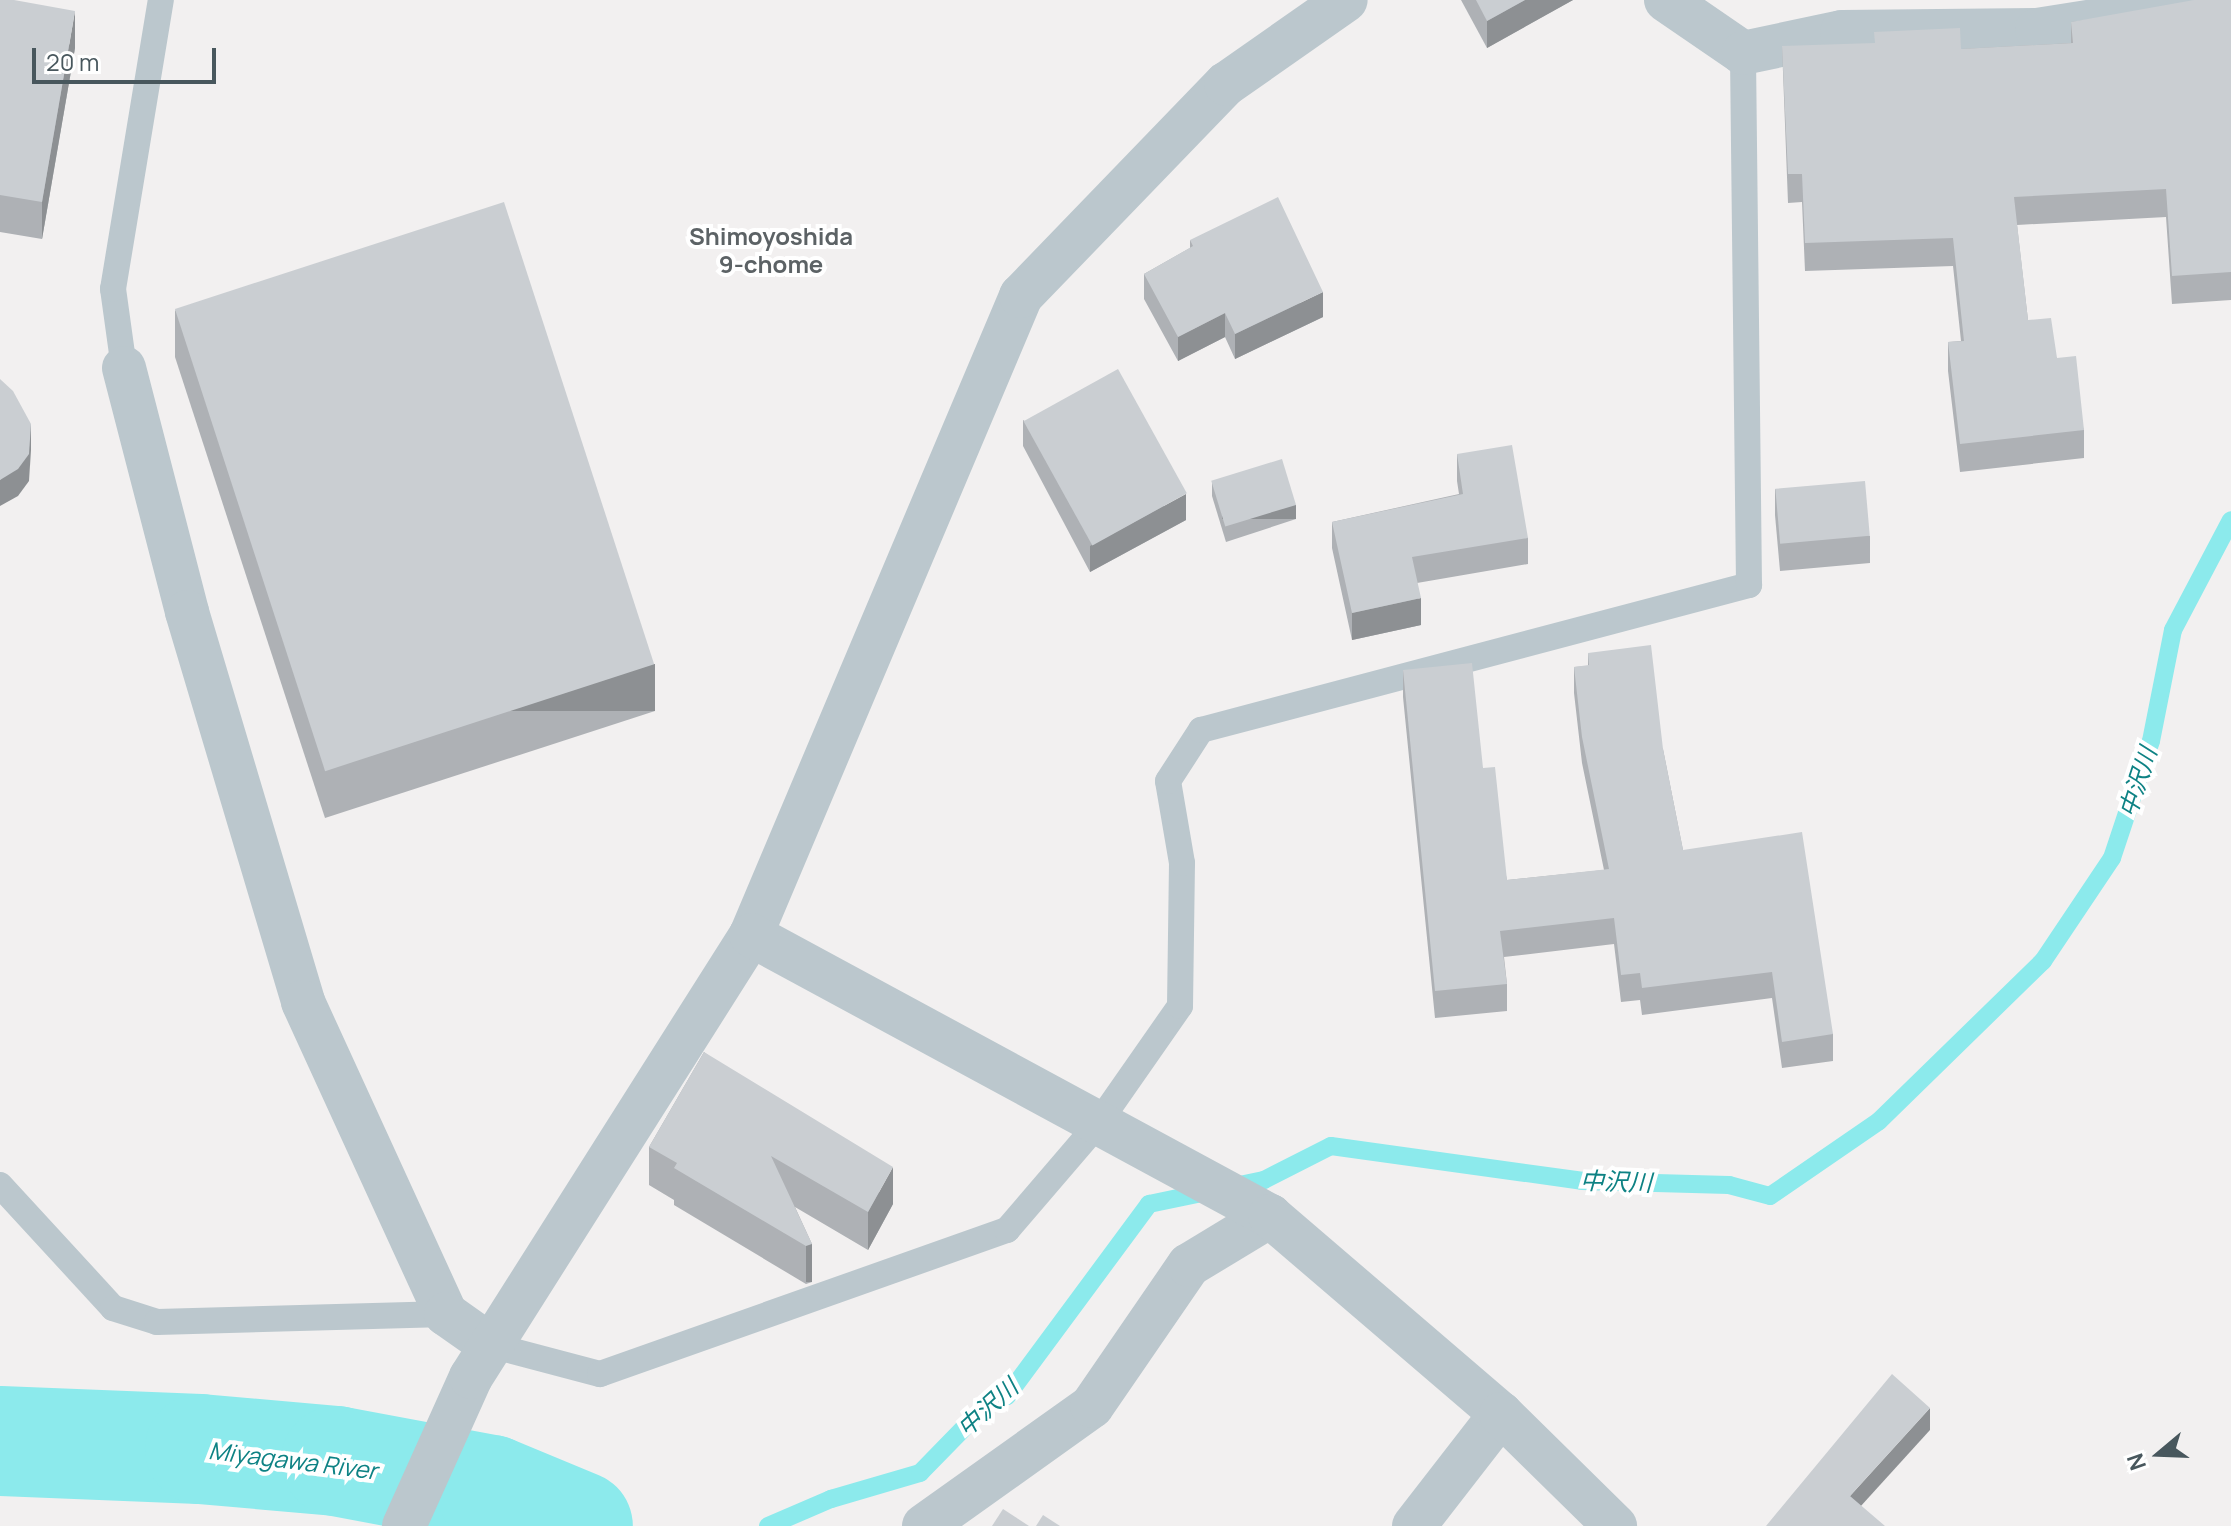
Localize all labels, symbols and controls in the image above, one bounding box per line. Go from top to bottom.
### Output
scale bar [36,32,220,82]
text: 20 m [46,45,99,78]
district label: Shimoyoshida 9-chome [689,222,853,278]
water label: 中沢川 [2112,743,2162,821]
water label: 中沢川 [1580,1165,1652,1197]
water label: 中沢川 [951,1372,1023,1442]
north arrow [2119,1414,2199,1494]
water label: Miyagawa River [207,1435,379,1485]
text: N [2120,1449,2153,1474]

